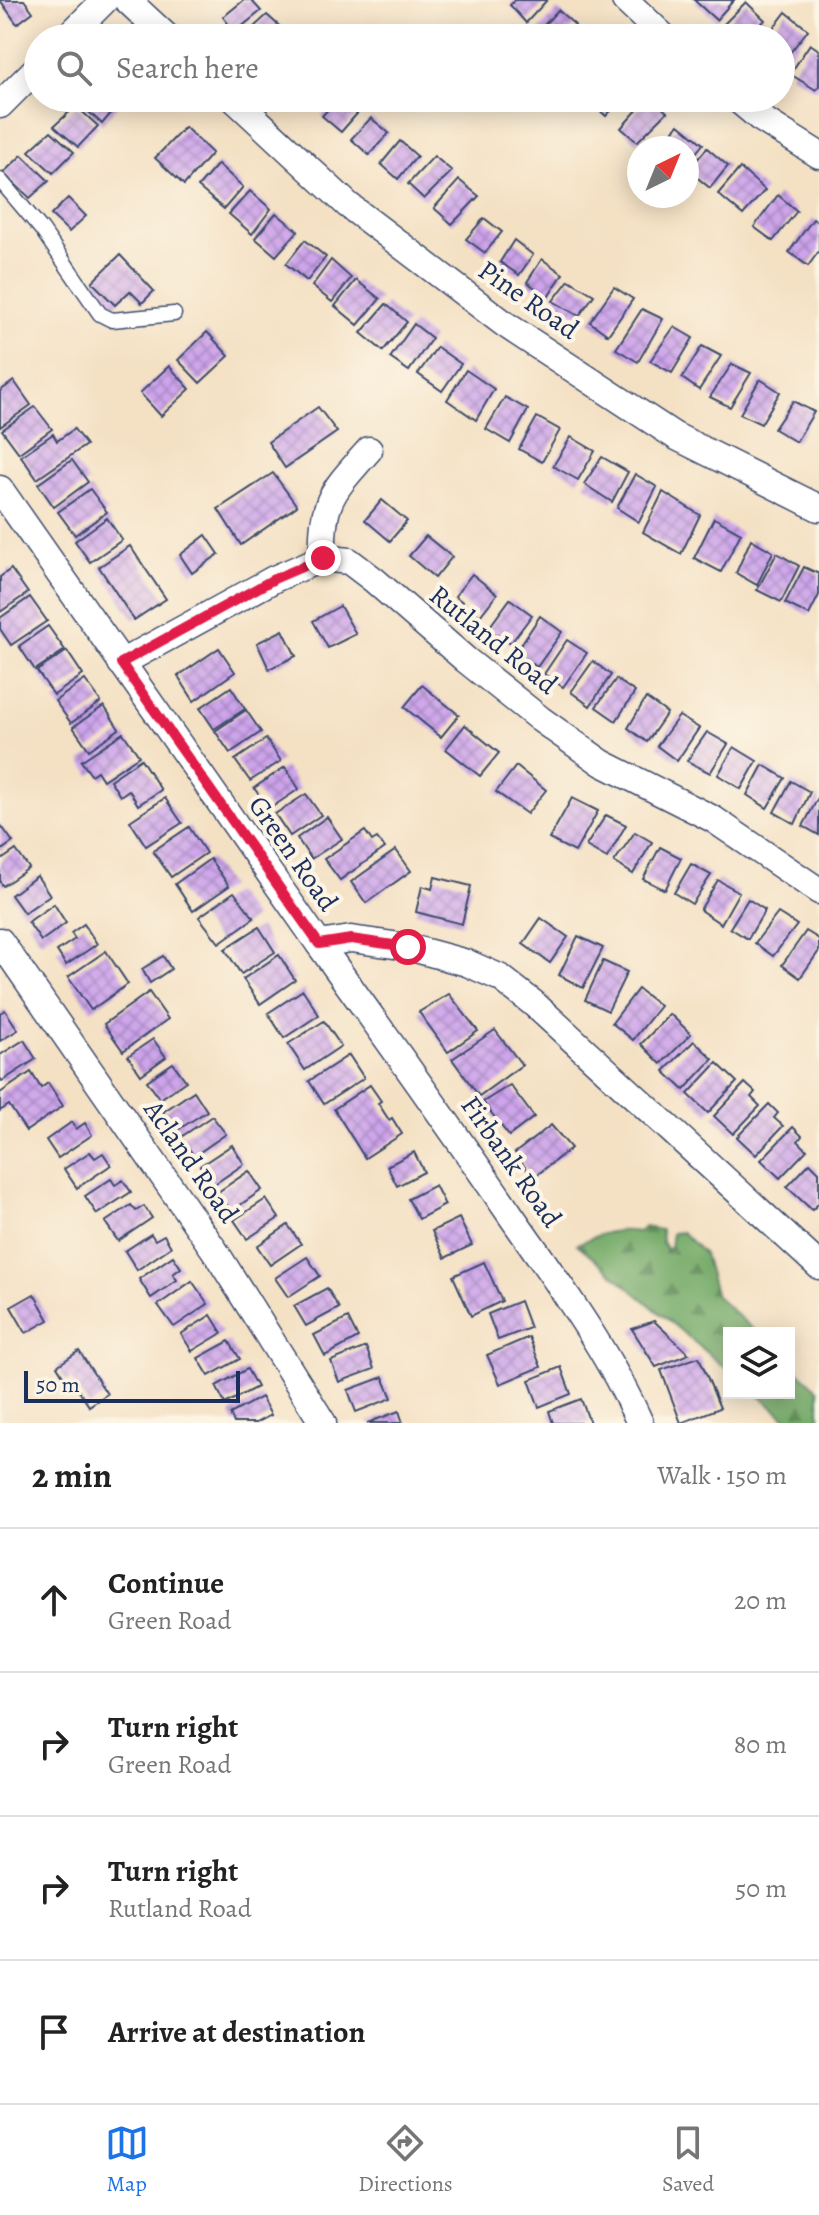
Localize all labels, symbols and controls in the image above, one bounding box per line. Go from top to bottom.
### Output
search box [24,24,795,112]
icon: search [52,46,96,90]
text: Search here [116,48,259,88]
north arrow [627,136,699,208]
street label: Pine Road [471,251,587,349]
route end [305,540,341,576]
street label: Rutland Road [421,576,566,704]
street label: Green Road [240,788,347,920]
route start [390,929,426,965]
street label: Firbank Road [452,1088,571,1236]
street label: Acland Road [134,1092,248,1231]
map controls [723,1327,795,1399]
button: layers [723,1327,795,1399]
scale bar [24,1367,240,1403]
text: 50 m [36,1370,80,1400]
text: 2 min [32,1452,112,1499]
text: Walk · 150 m [657,1458,787,1493]
text: Continue [108,1563,224,1603]
icon: ahead [32,1578,76,1622]
text: 20 m [734,1583,787,1618]
text: Green Road [108,1603,231,1638]
text: Turn right [108,1707,238,1747]
icon: right [32,1722,76,1766]
text: 80 m [734,1727,787,1762]
text: Green Road [108,1747,231,1782]
text: Turn right [108,1851,238,1891]
icon: right [32,1866,76,1910]
text: 50 m [735,1871,787,1906]
text: Rutland Road [108,1891,252,1926]
icon: arrive [32,2010,76,2054]
text: Arrive at destination [108,2012,365,2052]
tab: Map [105,2121,149,2199]
tab: Directions [358,2121,453,2199]
tab: Saved [662,2121,714,2199]

